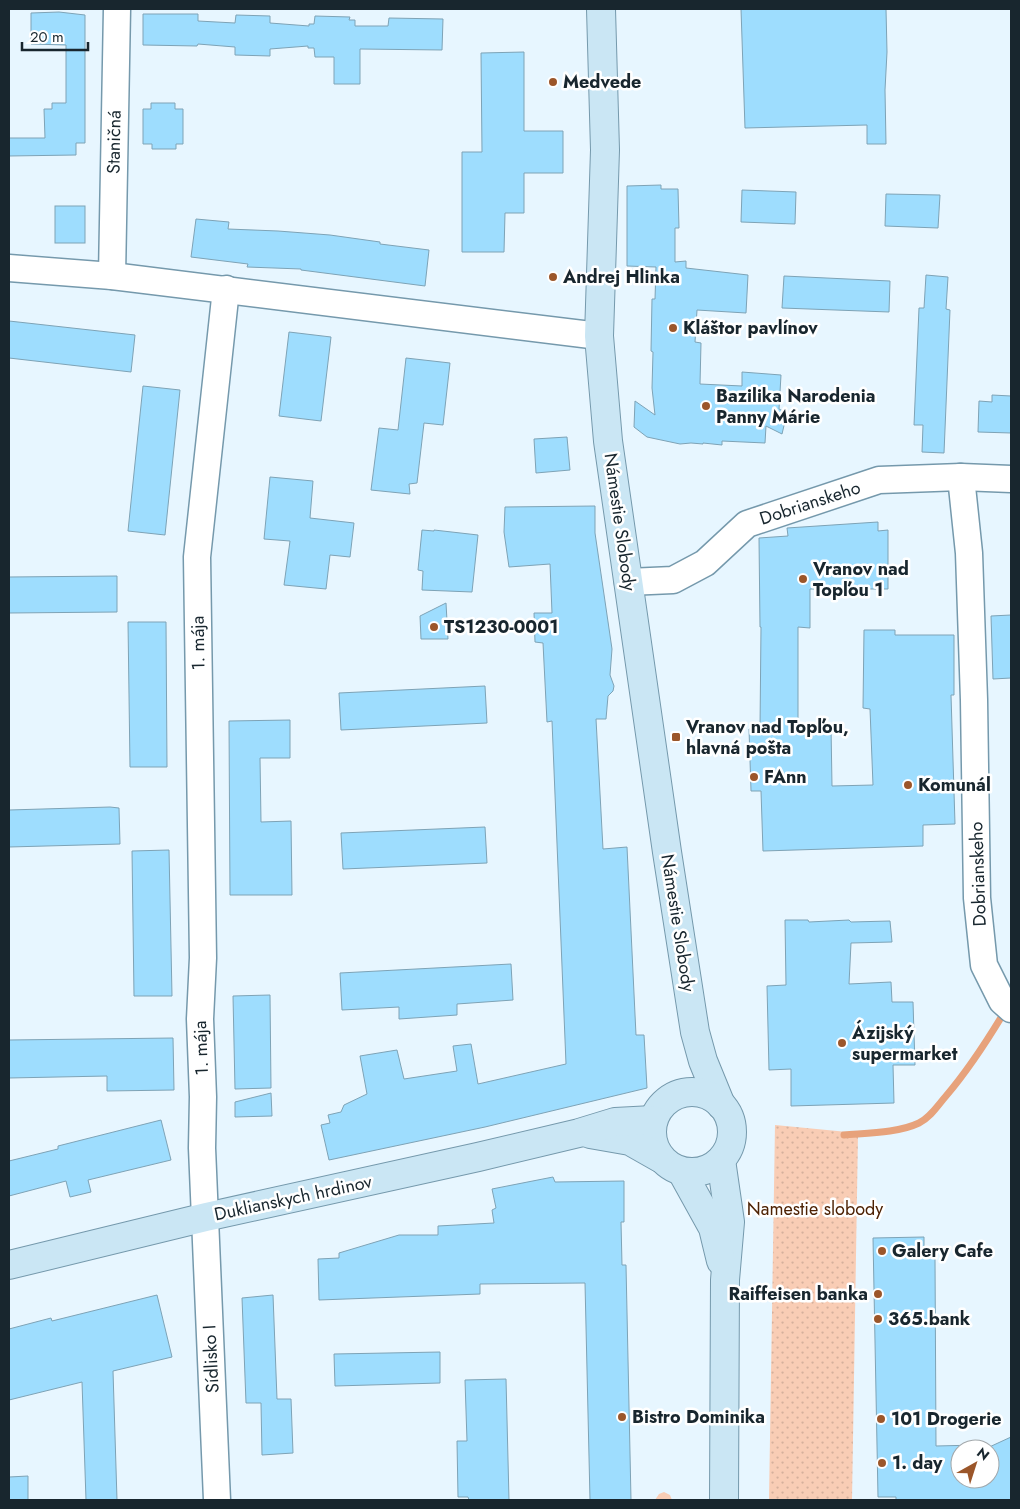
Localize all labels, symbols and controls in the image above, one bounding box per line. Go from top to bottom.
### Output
scale bar [22,20,89,52]
text: 20 m [30,26,64,48]
place label: Medvede [563,69,641,95]
marker: Medvede [547,76,559,88]
street label: Staničná [100,110,128,174]
place label: Andrej Hlinka [562,264,680,290]
marker: Andrej Hlinka [547,271,559,283]
place label: Kláštor pavlínov [683,315,818,341]
marker: Kláštor pavlínov [667,322,679,334]
place label: Bazilika Narodenia Panny Márie [716,383,876,430]
marker: Bazilika Narodenia Panny Márie [700,400,712,412]
street label: Námestie Slobody [597,451,643,593]
street label: Dobrianskeho [756,474,864,532]
place label: Vranov nad Topľou 1 [812,556,909,603]
marker: Vranov nad Topľou 1 [797,573,809,585]
place label: TS1230-0001 [444,614,558,640]
street label: 1. mája [185,615,211,671]
marker: TS1230-0001 [428,621,440,633]
place label: Vranov nad Topľou, hlavná pošta [685,714,849,761]
marker: Vranov nad Topľou, hlavná pošta [670,731,682,743]
place label: FAnn [764,764,807,790]
marker: FAnn [748,771,760,783]
place label: Komunál [918,772,991,798]
marker: Komunál [902,779,914,791]
street label: Dobrianskeho [963,821,993,927]
street label: Námestie Slobody [654,852,702,994]
place label: Ázijský supermarket [851,1019,958,1067]
street label: 1. mája [187,1020,215,1076]
marker: Ázijský supermarket [836,1037,848,1049]
street label: Duklianskych hrdinov [212,1169,374,1227]
park label: Namestie slobody [747,1196,883,1222]
place label: Galery Cafe [892,1238,993,1264]
marker: Galery Cafe [876,1245,888,1257]
place label: Raiffeisen banka [729,1281,868,1307]
marker: Raiffeisen banka [872,1288,884,1300]
place label: 365.bank [888,1306,971,1332]
marker: 365.bank [872,1313,884,1325]
street label: Sídlisko I [196,1324,226,1394]
place label: Bistro Dominika [632,1404,765,1430]
place label: 101 Drogerie [891,1406,1002,1432]
marker: Bistro Dominika [616,1411,628,1423]
marker: 101 Drogerie [875,1413,887,1425]
north arrow [950,1439,1000,1489]
text: N [973,1443,994,1465]
place label: 1. day [892,1450,943,1476]
marker: 1. day [876,1457,888,1469]

